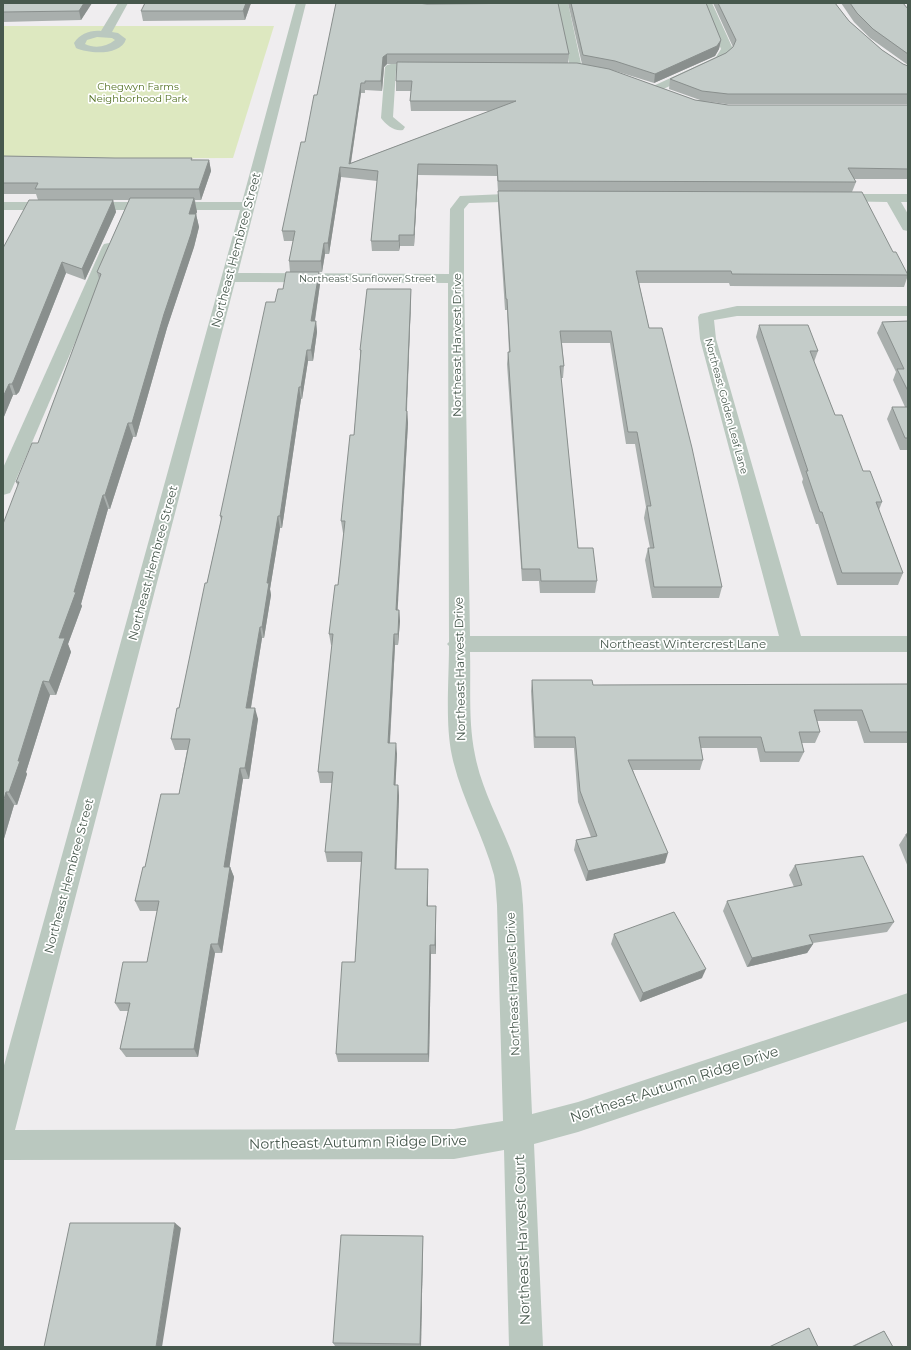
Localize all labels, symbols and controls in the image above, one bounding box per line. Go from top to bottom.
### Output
park label: Chegwyn Farms Neighborhood Park [89,80,188,105]
street label: Northeast Hembree Street [208,171,263,329]
street label: Northeast Sunflower Street [299,272,435,285]
street label: Northeast Harvest Drive [449,273,464,417]
street label: Northeast Golden Leaf Lane [702,337,751,475]
street label: Northeast Hembree Street [125,484,180,642]
street label: Northeast Harvest Drive [451,597,468,741]
street label: Northeast Wintercrest Lane [600,636,766,651]
street label: Northeast Hembree Street [41,797,96,955]
street label: Northeast Harvest Drive [502,912,523,1056]
street label: Northeast Autumn Ridge Drive [568,1042,780,1126]
street label: Northeast Autumn Ridge Drive [249,1131,467,1153]
street label: Northeast Harvest Court [510,1154,534,1326]

